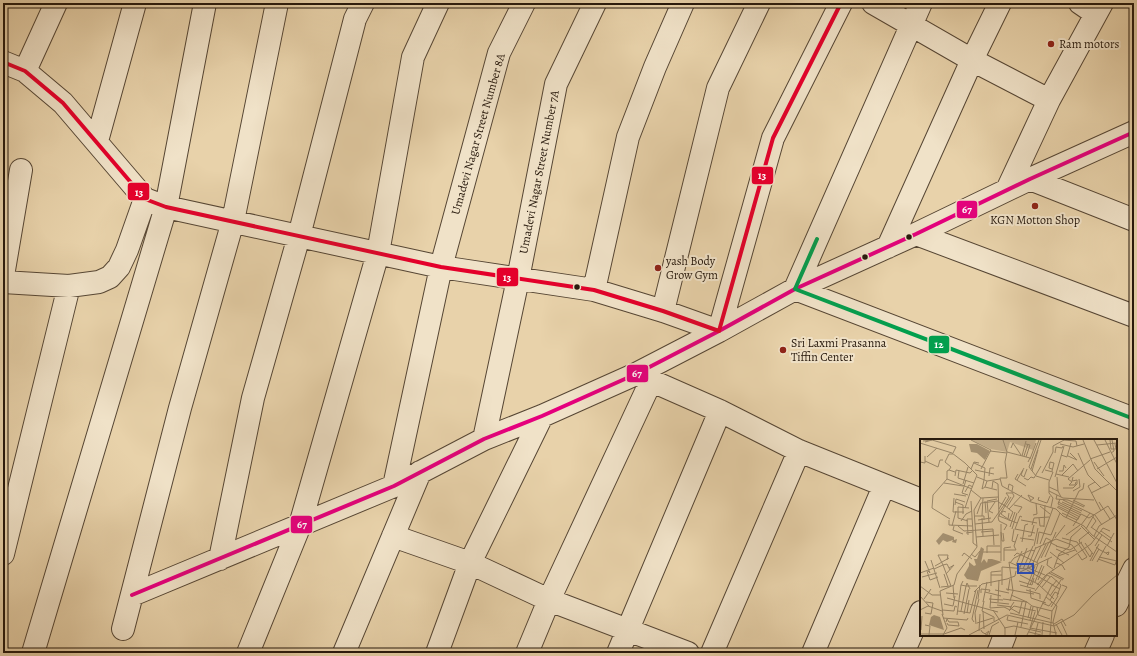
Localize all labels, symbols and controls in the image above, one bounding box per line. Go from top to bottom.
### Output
place label: Ram motors [1059,36,1120,52]
marker: Ram motors [1046,39,1056,49]
street label: Umadevi Nagar Street Number 8A [447,51,509,217]
street label: Umadevi Nagar Street Number 7A [515,88,563,255]
line badge: 13 [751,166,774,185]
text: 13 [758,168,767,183]
line badge: 13 [127,182,150,201]
text: 13 [135,185,144,200]
line badge: 67 [956,200,978,219]
marker: KGN Motton Shop [1030,201,1040,211]
text: 67 [962,202,972,217]
place label: KGN Motton Shop [990,212,1080,228]
unlabelled marker [904,232,914,242]
unlabelled marker [860,252,870,262]
place label: yash Body Grow Gym [665,253,718,283]
marker: yash Body Grow Gym [653,263,663,273]
line badge: 13 [496,267,519,287]
text: 13 [503,270,512,285]
unlabelled marker [572,282,582,292]
place label: Sri Laxmi Prasanna Tiffin Center [791,335,887,365]
line badge: 12 [928,335,950,354]
text: 12 [934,337,944,352]
marker: Sri Laxmi Prasanna Tiffin Center [778,345,788,355]
line badge: 67 [626,364,649,383]
text: 67 [632,366,642,381]
inset map [920,439,1117,636]
line badge: 67 [290,515,313,534]
text: 67 [297,517,307,532]

